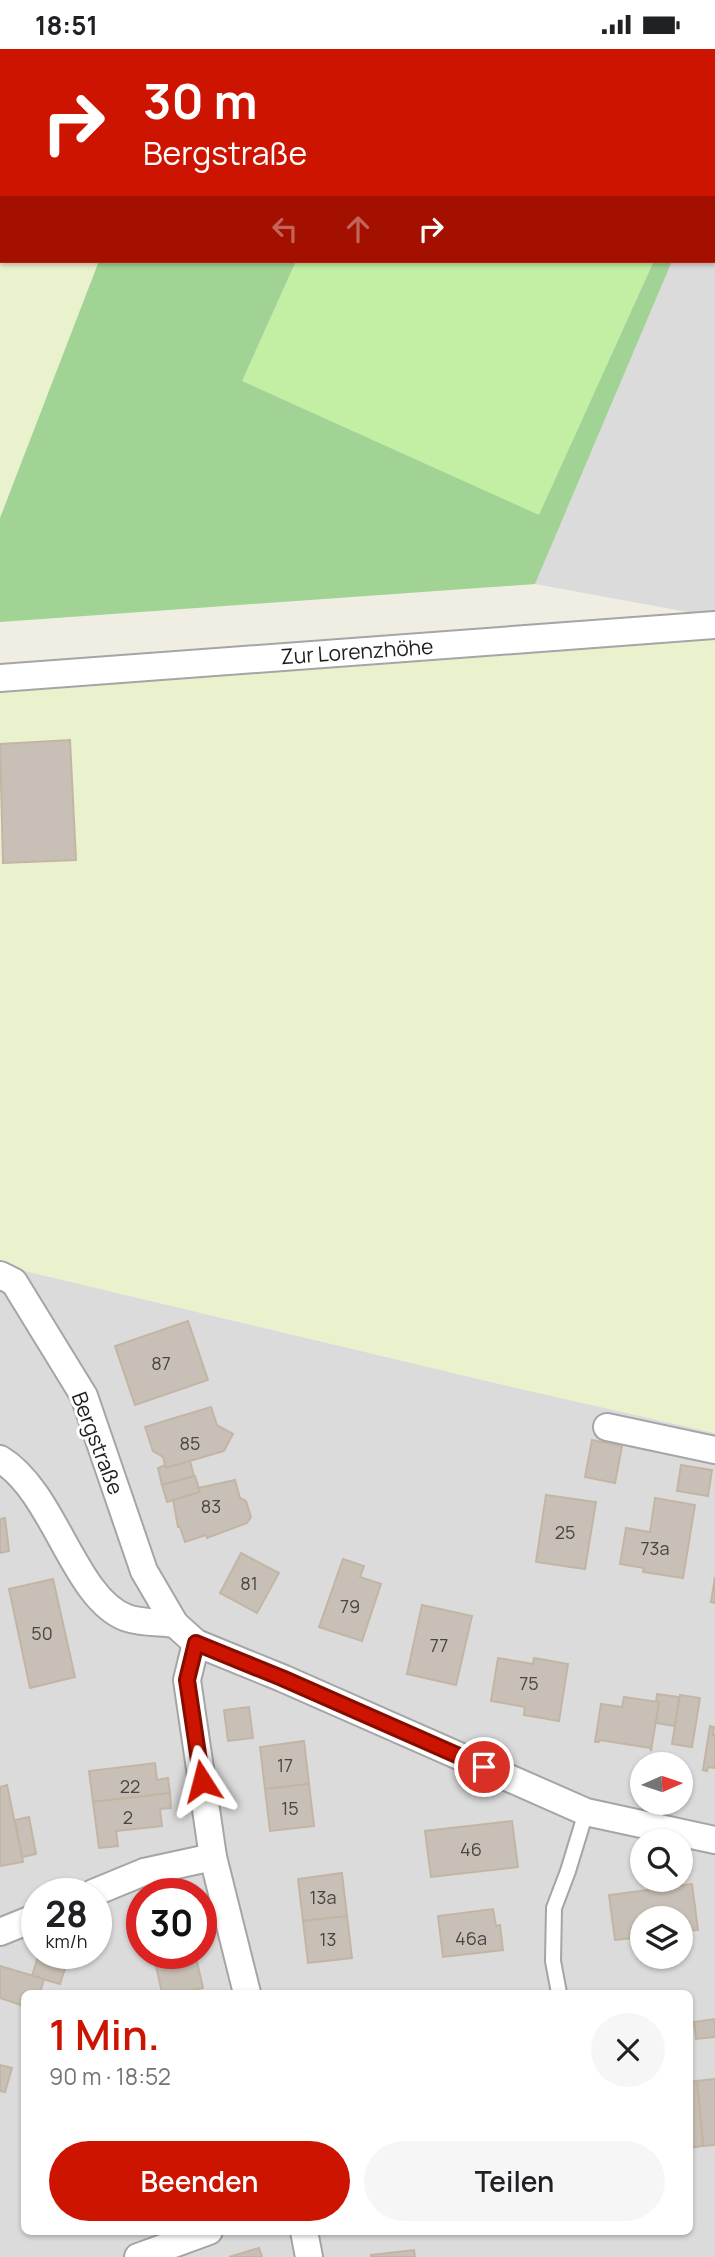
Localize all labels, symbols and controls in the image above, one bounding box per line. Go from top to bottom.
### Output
text: 18:51 [35,7,98,43]
text: 30 m [143,67,258,134]
icon: right [28,77,119,168]
text: Bergstraße [143,131,307,175]
icon: left [266,210,304,248]
icon: ahead [339,210,377,248]
icon: right [412,210,450,248]
street label: Zur Lorenzhöhe [280,632,434,670]
house number: 87 [151,1351,171,1375]
street label: Bergstraße [66,1388,130,1498]
house number: 85 [180,1431,200,1455]
house number: 83 [201,1494,221,1518]
house number: 25 [555,1520,575,1544]
house number: 73a [641,1536,670,1560]
house number: 81 [240,1571,258,1595]
house number: 79 [340,1594,360,1618]
house number: 50 [31,1621,53,1645]
house number: 77 [430,1633,448,1657]
house number: 75 [519,1671,539,1695]
pin [454,1737,514,1797]
position arrow [165,1744,239,1818]
icon: arrive [465,1748,503,1786]
north arrow [630,1752,693,1815]
map controls [630,1752,693,1969]
house number: 17 [277,1753,293,1777]
house number: 22 [120,1774,140,1798]
house number: 15 [281,1796,299,1820]
house number: 2 [123,1805,133,1829]
button: search [630,1829,693,1892]
house number: 46 [460,1837,482,1861]
speed limit sign: 30 [126,1878,217,1969]
house number: 13a [310,1885,336,1909]
text: 28 [45,1890,88,1938]
button: layers [630,1906,693,1969]
house number: 46a [455,1926,487,1950]
house number: 13 [320,1927,336,1951]
text: km/h [46,1929,87,1953]
text: 1 Min. [49,2005,160,2063]
button: close [591,2013,665,2087]
text: 90 m · 18:52 [49,2060,171,2092]
button: Beenden [49,2141,350,2221]
button: Teilen [364,2141,665,2221]

